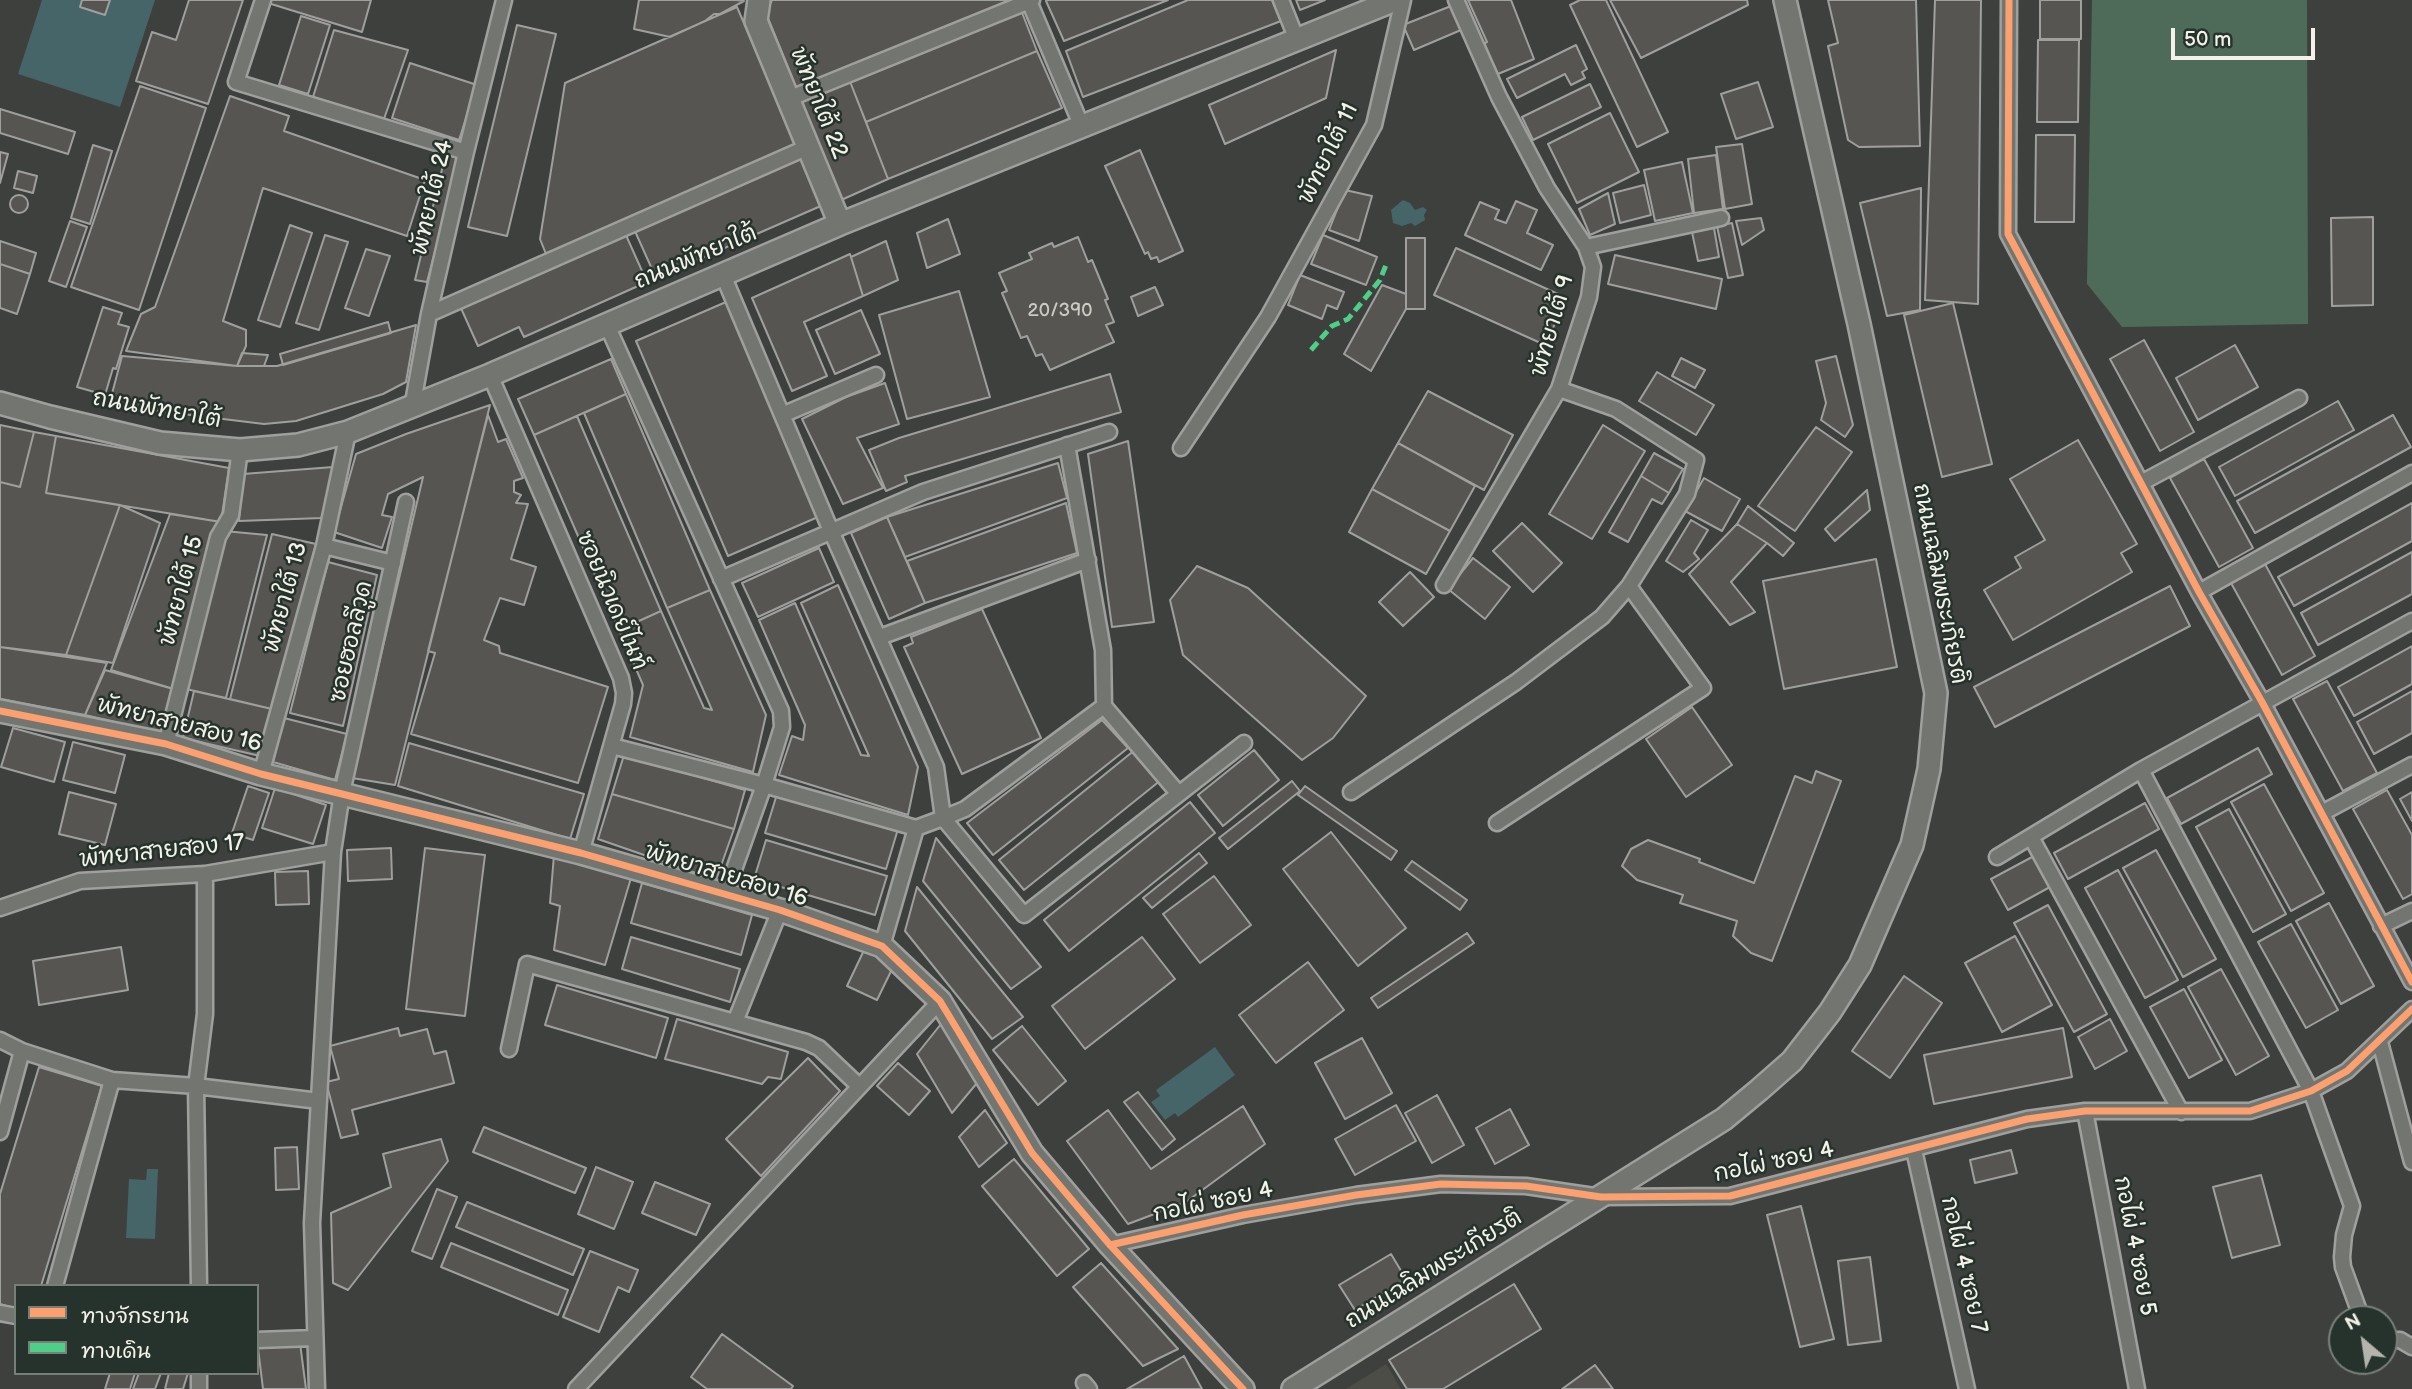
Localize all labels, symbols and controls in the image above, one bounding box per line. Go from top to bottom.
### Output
scale bar [2174,14,2318,58]
text: 50 m [2184,27,2231,52]
street label: พัทยาใต้ 22 [783,43,853,163]
street label: พัทยาใต้ 11 [1293,99,1365,209]
street label: พัทยาใต้ 24 [406,137,460,259]
street label: ถนนพัทยาใต้ [631,220,761,296]
street label: พัทยาใต้ 9 [1525,272,1581,380]
house number: 20/390 [1028,300,1092,322]
street label: ถนนพัทยาใต้ [90,385,224,435]
street label: ถนนเฉลิมพระเกียรติ [1906,481,1972,687]
street label: ซอยนิวเดย์ไนท์ [569,527,653,675]
street label: พัทยาใต้ 15 [154,533,210,649]
street label: พัทยาใต้ 13 [258,539,314,657]
street label: ซอยฮอลลีวูด [325,579,379,705]
street label: พัทยาสายสอง 16 [94,691,264,759]
street label: พัทยาสายสอง 17 [78,830,246,874]
street label: พัทยาสายสอง 16 [641,838,811,914]
street label: กอไผ่ ซอย 4 [1711,1137,1837,1189]
street label: กอไผ่ 4 ซอย 5 [2107,1174,2161,1318]
street label: กอไผ่ ซอย 4 [1150,1177,1276,1229]
street label: กอไผ่ 4 ซอย 7 [1934,1194,1992,1336]
street label: ถนนเฉลิมพระเกียรติ [1340,1204,1528,1336]
legend [14,1284,259,1375]
text: ทางจักรยาน [81,1304,189,1329]
north arrow [2328,1305,2398,1375]
text: N [2342,1309,2365,1336]
text: ทางเดิน [81,1339,151,1364]

